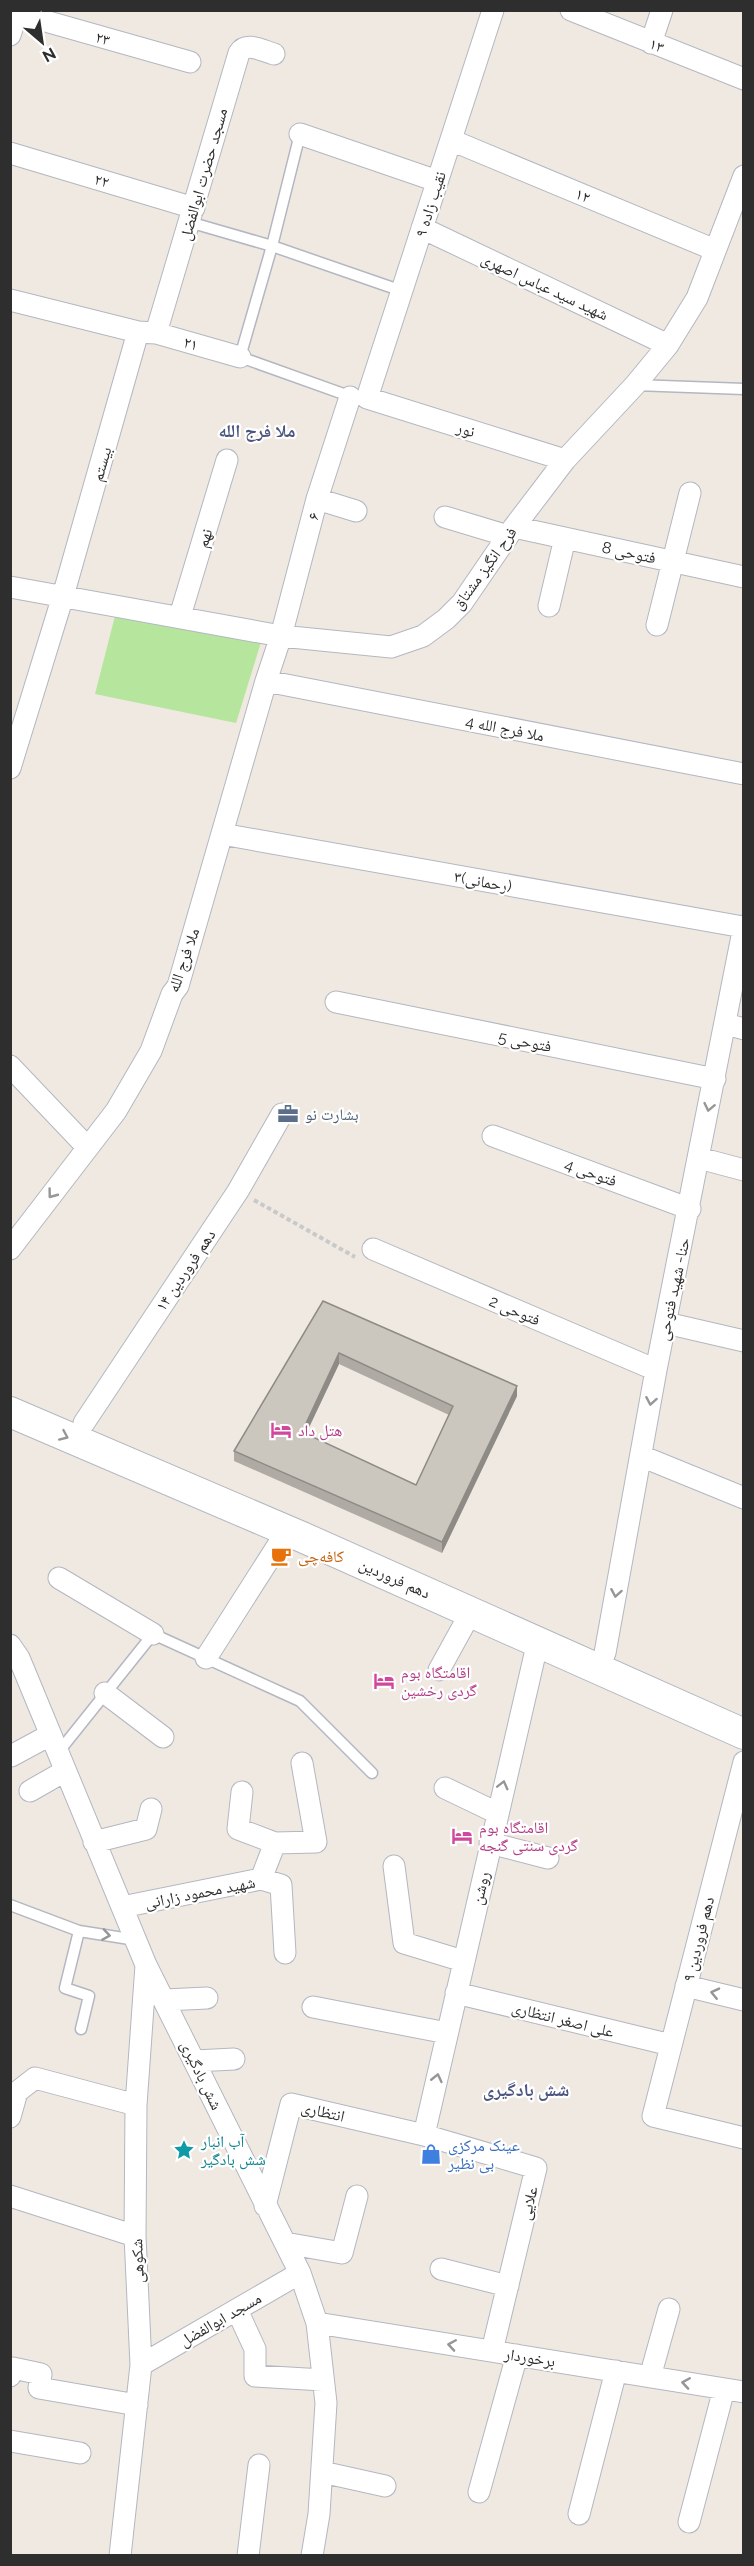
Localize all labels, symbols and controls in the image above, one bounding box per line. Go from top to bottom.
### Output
north arrow [12,12,72,72]
street label: ۲۳ [93,27,112,50]
street label: ۱۳ [647,34,667,57]
text: N [39,43,59,66]
street label: مسجد حضرت ابوالفضل [176,106,232,243]
street label: ۲۲ [92,169,112,192]
street label: نقیب زاده ۹ [411,169,450,239]
street label: ۱۲ [572,184,593,207]
street label: شهید سید عباس اصهری [478,249,611,325]
street label: ۲۱ [181,332,200,355]
street label: نور [453,417,477,441]
district label: ملا فرج الله [219,420,295,442]
street label: بیستم [88,445,116,484]
street label: ۶ [303,510,324,522]
street label: فرح انگیز مشتاق [448,523,522,614]
street label: نهم [193,526,217,550]
street label: فتوحی 8 [600,538,658,568]
street label: 4 ملا فرج الله [464,712,546,746]
street label: ۳(رحمانی) [452,867,513,897]
street label: ملا فرج الله [164,925,204,995]
street label: فتوحی 5 [496,1027,553,1057]
office icon: بشارت نو [276,1102,300,1126]
one-way arrow [703,1102,716,1112]
place label: بشارت نو [305,1105,359,1124]
street label: فتوحی 4 [562,1154,619,1192]
one-way arrow [48,1187,59,1198]
street label: دهم فروردین ۱۴ [151,1226,220,1315]
street label: حنا- شهید فتوحی [653,1236,695,1343]
street label: فتوحی 2 [486,1291,543,1331]
one-way arrow [645,1396,658,1406]
hotel icon: هتل داد [269,1418,293,1442]
place label: هتل داد [298,1421,342,1441]
one-way arrow [58,1429,69,1441]
cafe icon: کافه‌چی [269,1544,293,1568]
place label: کافه‌چی [298,1547,344,1567]
street label: دهم فروردین [356,1554,433,1603]
one-way arrow [610,1588,623,1598]
place label: اقامتگاه بوم گردی رخشین [401,1663,477,1701]
hotel icon: اقامتگاه بوم گردی رخشین [372,1669,396,1693]
one-way arrow [496,1781,509,1791]
place label: اقامتگاه بوم گردی سنتی گنجه [479,1818,578,1856]
hotel icon: اقامتگاه بوم گردی سنتی گنجه [450,1824,474,1848]
street label: روشن [467,1870,494,1907]
street label: شهید محمود زارانی [143,1872,257,1913]
street label: دهم فروردین ۹ [679,1895,719,1984]
one-way arrow [101,1929,111,1941]
one-way arrow [710,1987,720,2000]
street label: علی اصغر انتظاری [510,1998,616,2042]
street label: شش بادگیری [176,2037,226,2113]
one-way arrow [429,2073,442,2083]
district label: شش بادگیری [483,2079,569,2101]
street label: انتظاری [299,2097,347,2127]
place label: آب انبار شش بادگیر [200,2132,266,2170]
place label: عینک مرکزی بی نظیر [447,2136,520,2174]
place icon: آب انبار شش بادگیر [172,2138,196,2162]
shop icon: عینک مرکزی بی نظیر [419,2142,443,2166]
street label: علایی [515,2184,543,2222]
street label: شکوهی [127,2238,149,2284]
street label: مسجد ابوالفضل [176,2288,265,2351]
one-way arrow [447,2339,456,2351]
street label: برخوردار [502,2344,557,2371]
one-way arrow [681,2377,690,2389]

